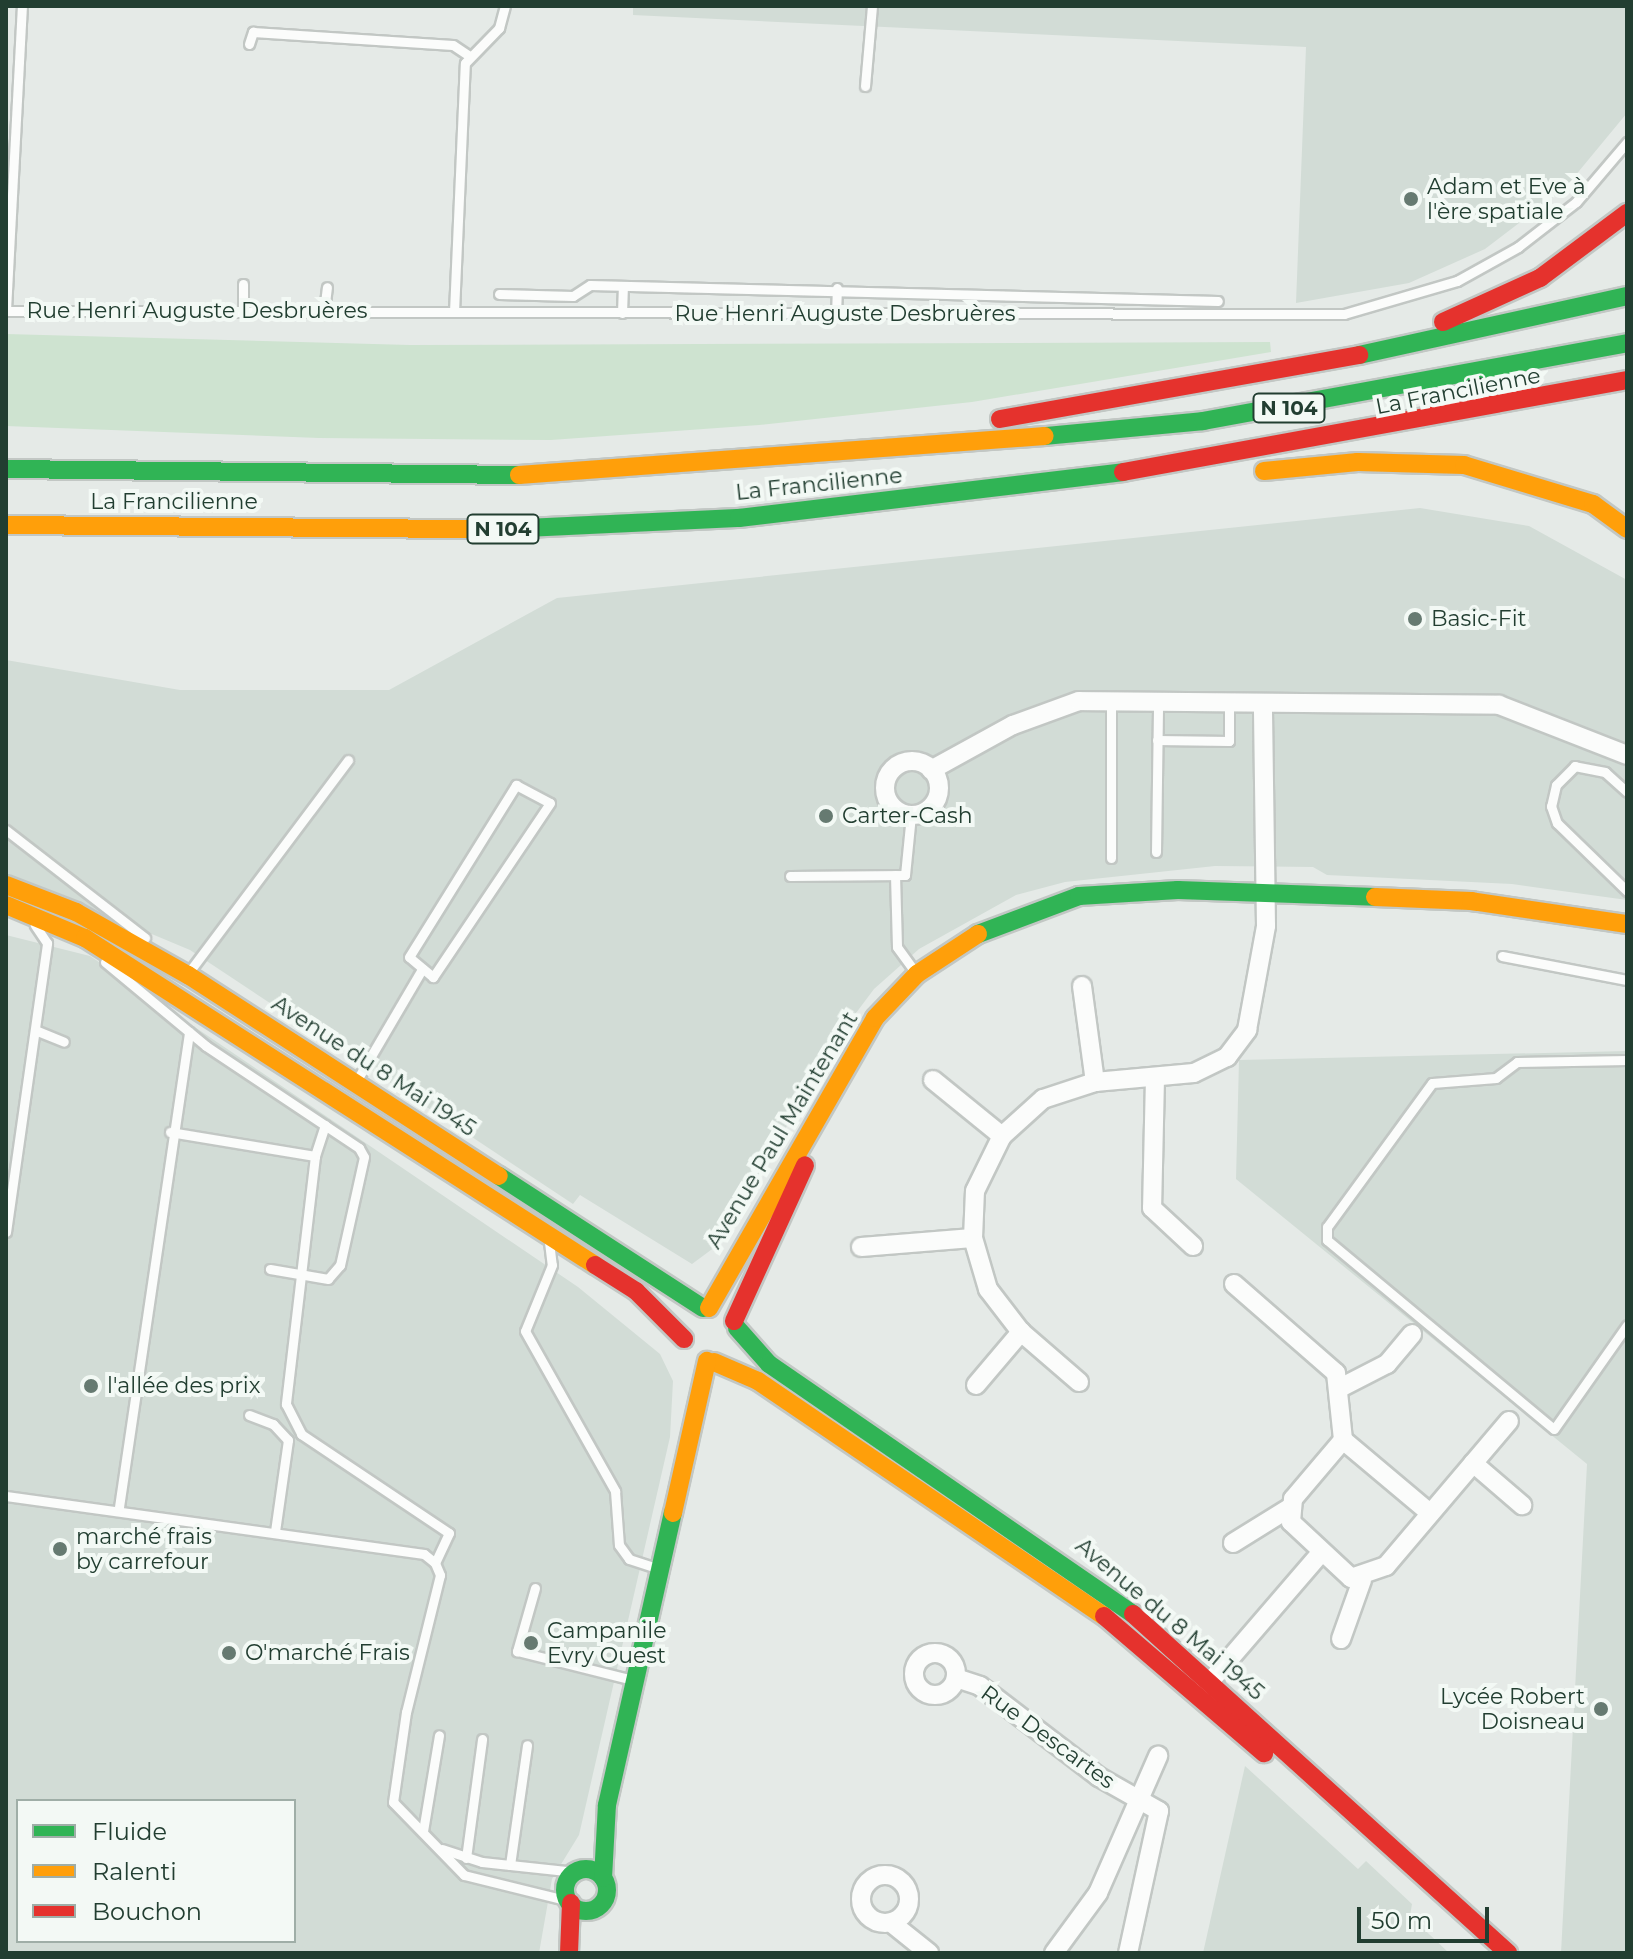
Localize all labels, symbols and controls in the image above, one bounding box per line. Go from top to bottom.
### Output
place label: Adam et Eve à l'ère spatiale [1427,173,1586,224]
marker: Adam et Eve à l'ère spatiale [1402,190,1420,208]
street label: Rue Henri Auguste Desbruères [26,298,368,324]
street label: Rue Henri Auguste Desbruères [674,301,1016,327]
street label: La Francilienne [1373,362,1543,420]
road number: N 104 [1251,392,1327,424]
street label: La Francilienne [734,462,904,506]
street label: La Francilienne [90,489,258,515]
road number: N 104 [465,513,541,545]
place label: Basic-Fit [1431,606,1526,632]
marker: Basic-Fit [1406,610,1424,628]
place label: Carter-Cash [842,803,973,829]
marker: Carter-Cash [817,807,835,825]
street label: Avenue du 8 Mai 1945 [267,990,481,1142]
street label: Avenue Paul Maintenant [701,1007,863,1253]
place label: l'allée des prix [107,1373,260,1399]
marker: l'allée des prix [82,1377,100,1395]
place label: marché frais by carrefour [76,1523,212,1574]
street label: Avenue du 8 Mai 1945 [1070,1532,1270,1706]
marker: marché frais by carrefour [51,1540,69,1558]
place label: Campanile Evry Ouest [547,1617,667,1668]
marker: Campanile Evry Ouest [522,1634,540,1652]
place label: O'marché Frais [245,1640,410,1666]
marker: O'marché Frais [220,1644,238,1662]
street label: Rue Descartes [976,1680,1120,1794]
place label: Lycée Robert Doisneau [1440,1683,1585,1734]
marker: Lycée Robert Doisneau [1592,1700,1610,1718]
legend [16,1799,296,1943]
text: Fluide [92,1817,167,1846]
text: Ralenti [92,1857,177,1886]
scale bar [1361,1891,1493,1941]
text: Bouchon [92,1897,202,1926]
text: 50 m [1371,1906,1432,1935]

